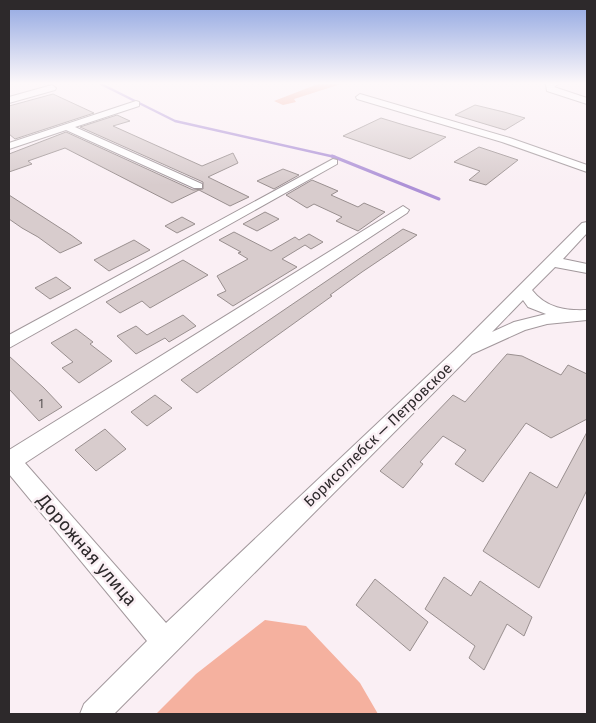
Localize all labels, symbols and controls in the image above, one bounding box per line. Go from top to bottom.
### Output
street label: Борисоглебск — Петровское [300,359,456,511]
house number: 1 [38,397,44,411]
street label: Дорожная улица [32,489,141,610]

